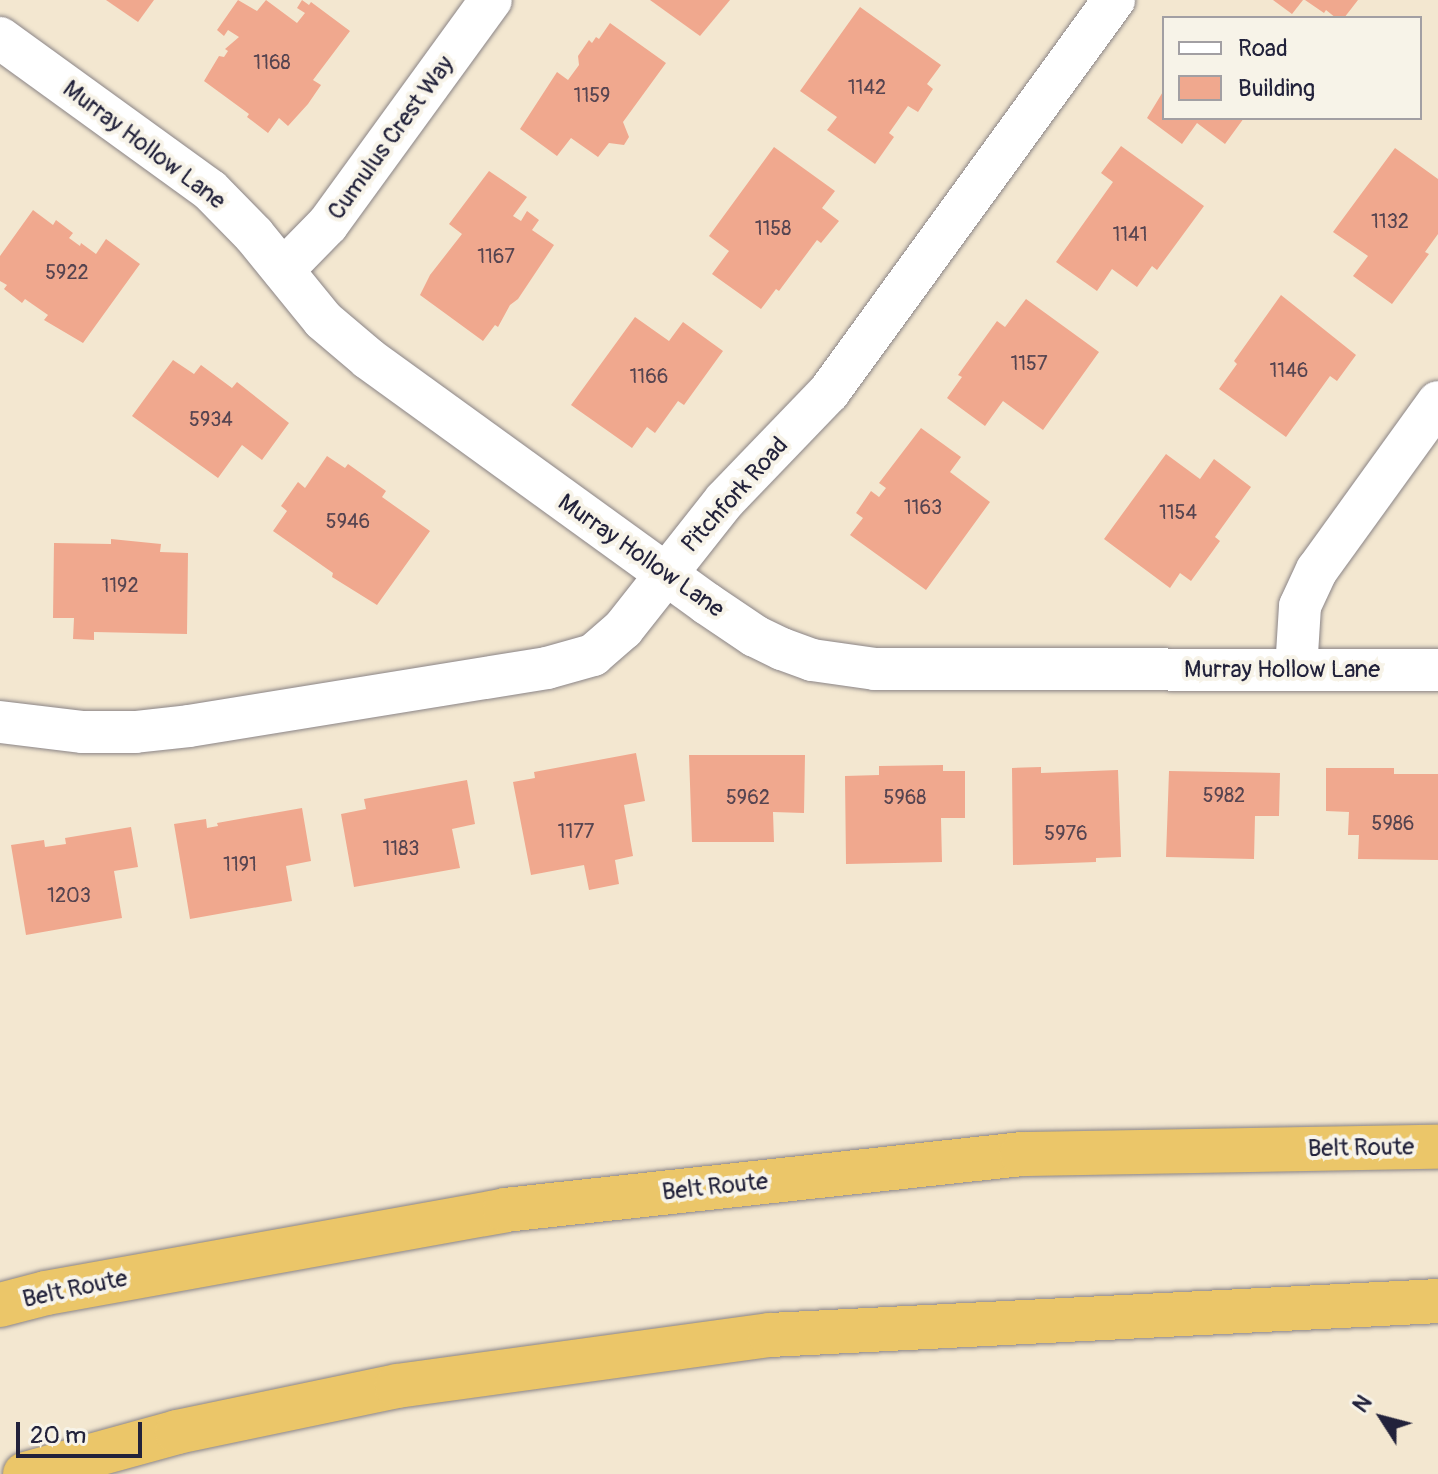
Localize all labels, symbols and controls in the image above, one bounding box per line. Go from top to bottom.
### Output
legend [1162,16,1422,120]
text: Road [1238,34,1288,63]
house number: 1168 [253,50,291,74]
street label: Cumulus Crest Way [322,50,460,226]
text: Building [1238,74,1315,103]
street label: Murray Hollow Lane [57,75,231,215]
house number: 1142 [848,75,886,99]
house number: 1159 [574,83,610,107]
house number: 1132 [1371,209,1409,233]
house number: 1158 [755,216,791,240]
house number: 1141 [1112,222,1148,246]
house number: 1167 [477,244,515,268]
house number: 5922 [45,260,89,284]
house number: 1157 [1010,351,1048,375]
house number: 1146 [1270,358,1308,382]
house number: 1166 [630,364,668,388]
house number: 5934 [189,407,233,431]
street label: Pitchfork Road [676,431,794,559]
street label: Murray Hollow Lane [552,488,730,624]
house number: 1163 [904,495,942,519]
house number: 1154 [1159,500,1197,524]
house number: 5946 [326,509,370,533]
house number: 1192 [101,573,139,597]
street label: Murray Hollow Lane [1184,656,1380,684]
house number: 5982 [1203,783,1245,807]
house number: 5962 [726,785,770,809]
house number: 5968 [884,785,926,809]
house number: 5986 [1372,811,1414,835]
house number: 1177 [558,819,594,843]
house number: 5976 [1044,821,1088,845]
house number: 1183 [383,836,419,860]
house number: 1191 [223,852,257,876]
house number: 1203 [47,883,91,907]
street label: Belt Route [1308,1133,1414,1163]
street label: Belt Route [661,1167,769,1207]
street label: Belt Route [20,1264,130,1314]
north arrow [1342,1378,1422,1458]
text: N [1347,1390,1378,1418]
scale bar [20,1406,146,1456]
text: 20 m [30,1421,86,1450]

